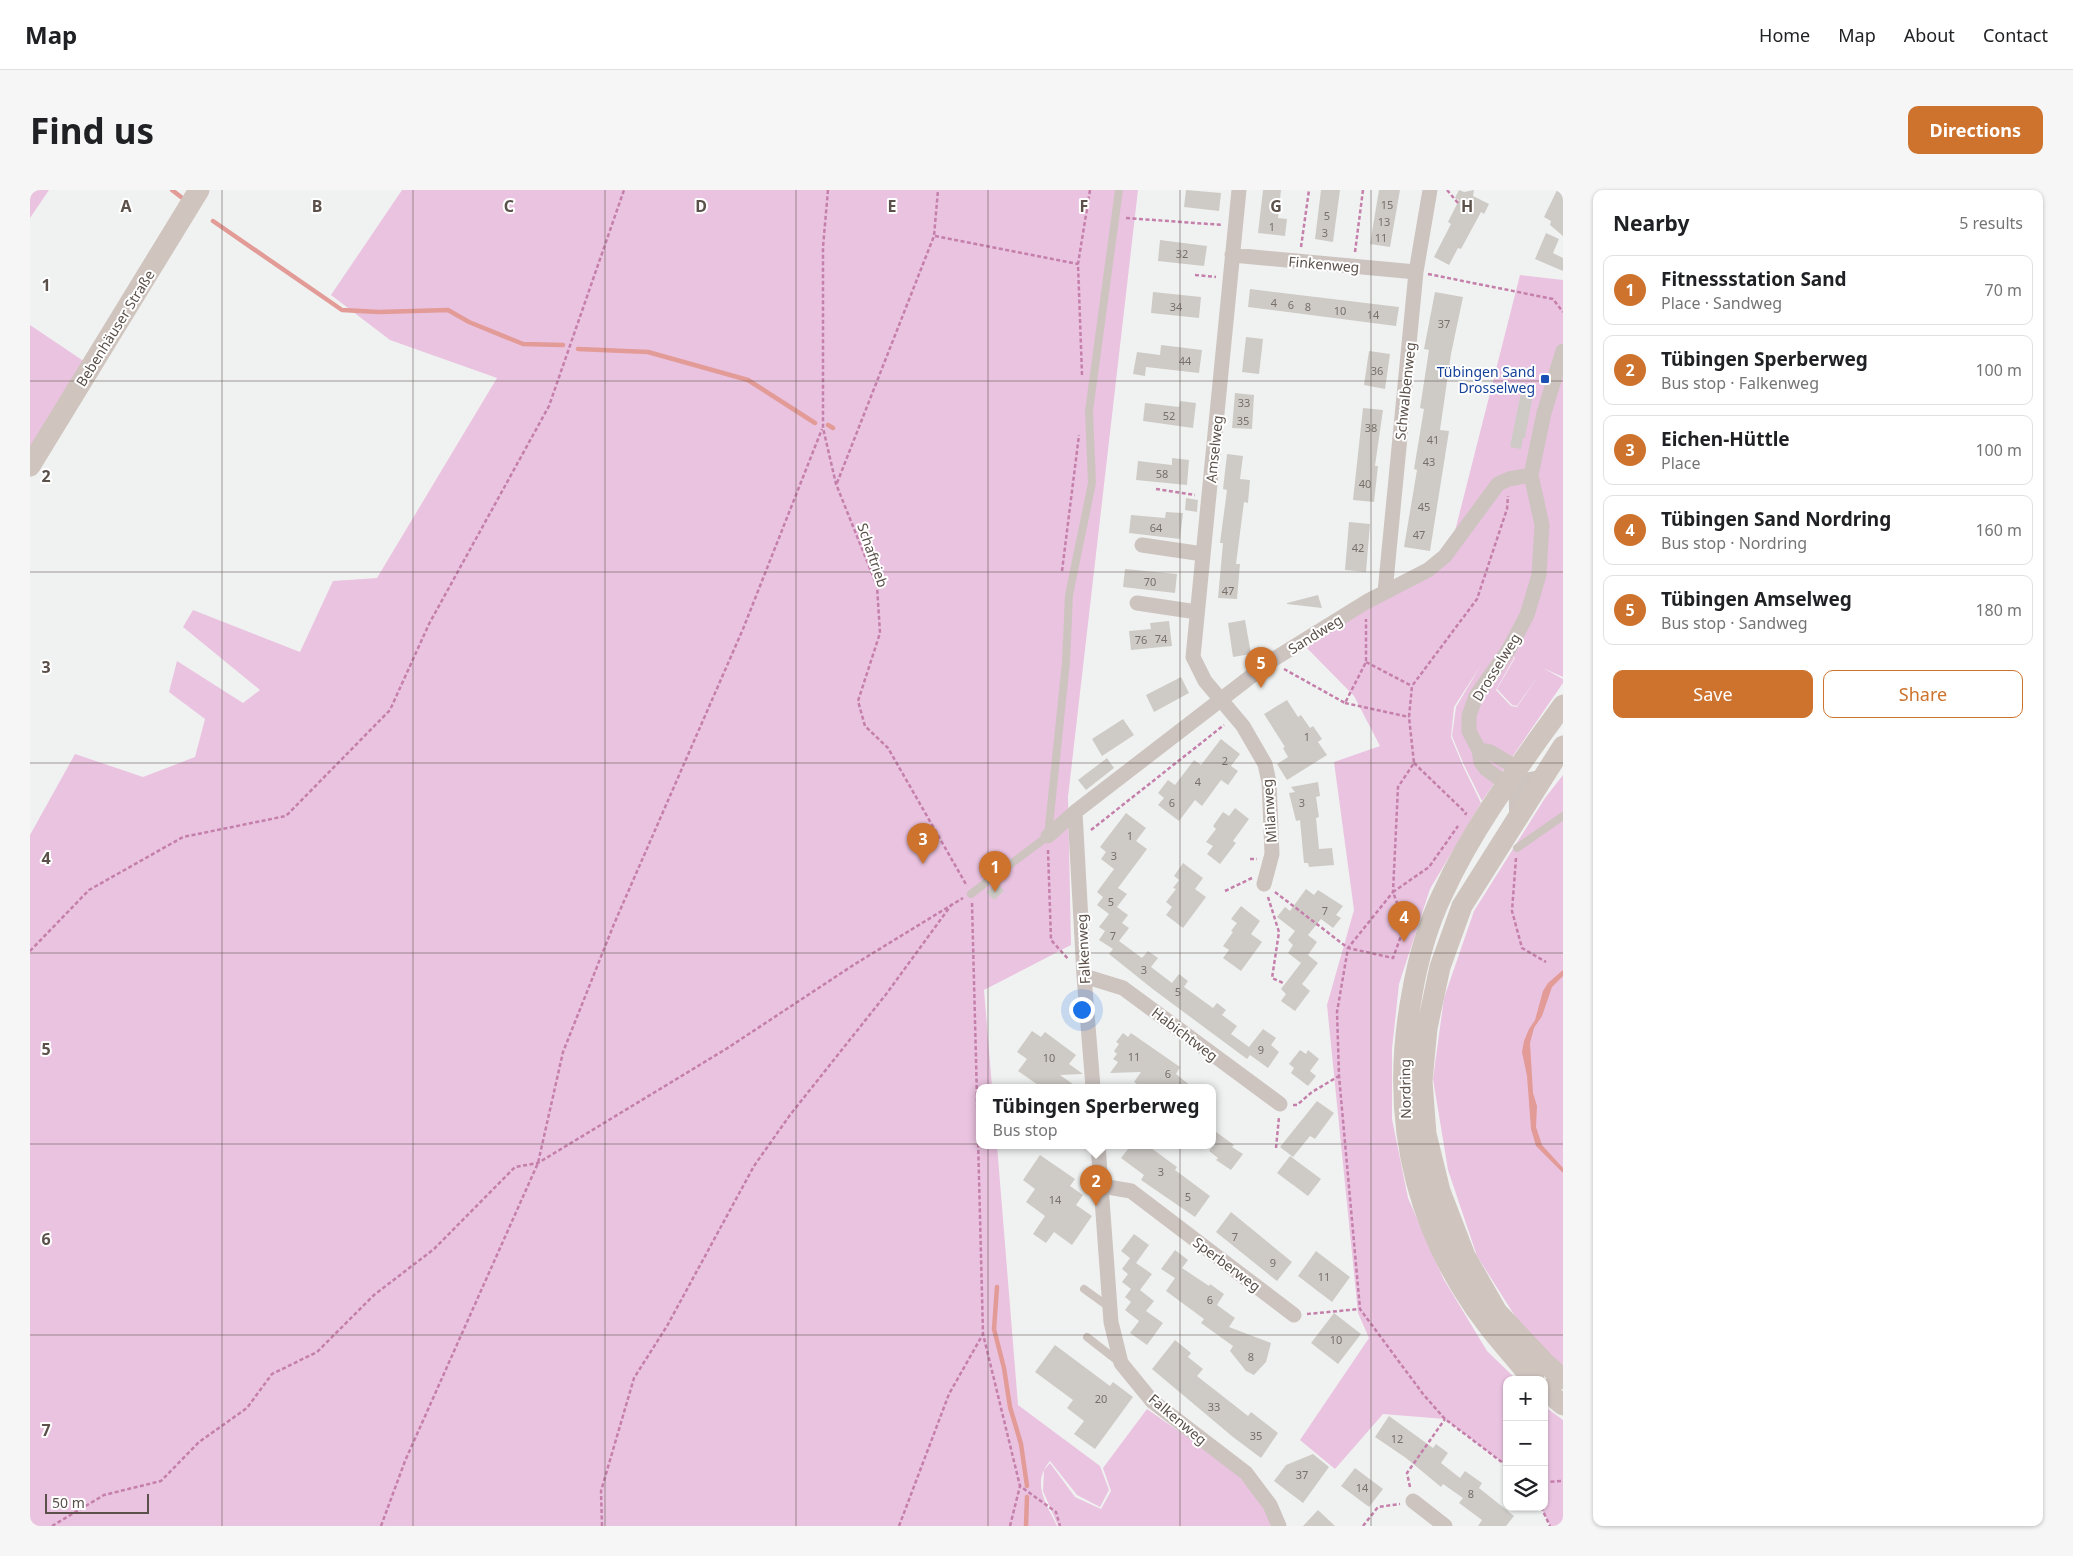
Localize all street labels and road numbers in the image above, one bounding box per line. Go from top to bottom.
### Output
street label: Finkenweg [1288,251,1360,277]
street label: Bebenhäuser Straße [71,266,159,390]
street label: Schwalbenweg [1390,341,1420,441]
street label: Amselweg [1201,414,1227,484]
street label: Schaftrieb [853,520,893,590]
street label: Sandweg [1284,610,1346,658]
street label: Drosselweg [1468,629,1524,705]
street label: Milanweg [1257,778,1281,844]
street label: Falkenweg [1072,913,1094,985]
street label: Habichtweg [1148,1003,1222,1065]
street label: Nordring [1395,1059,1415,1119]
street label: Sperberweg [1189,1232,1265,1296]
street label: Falkenweg [1145,1389,1211,1449]

